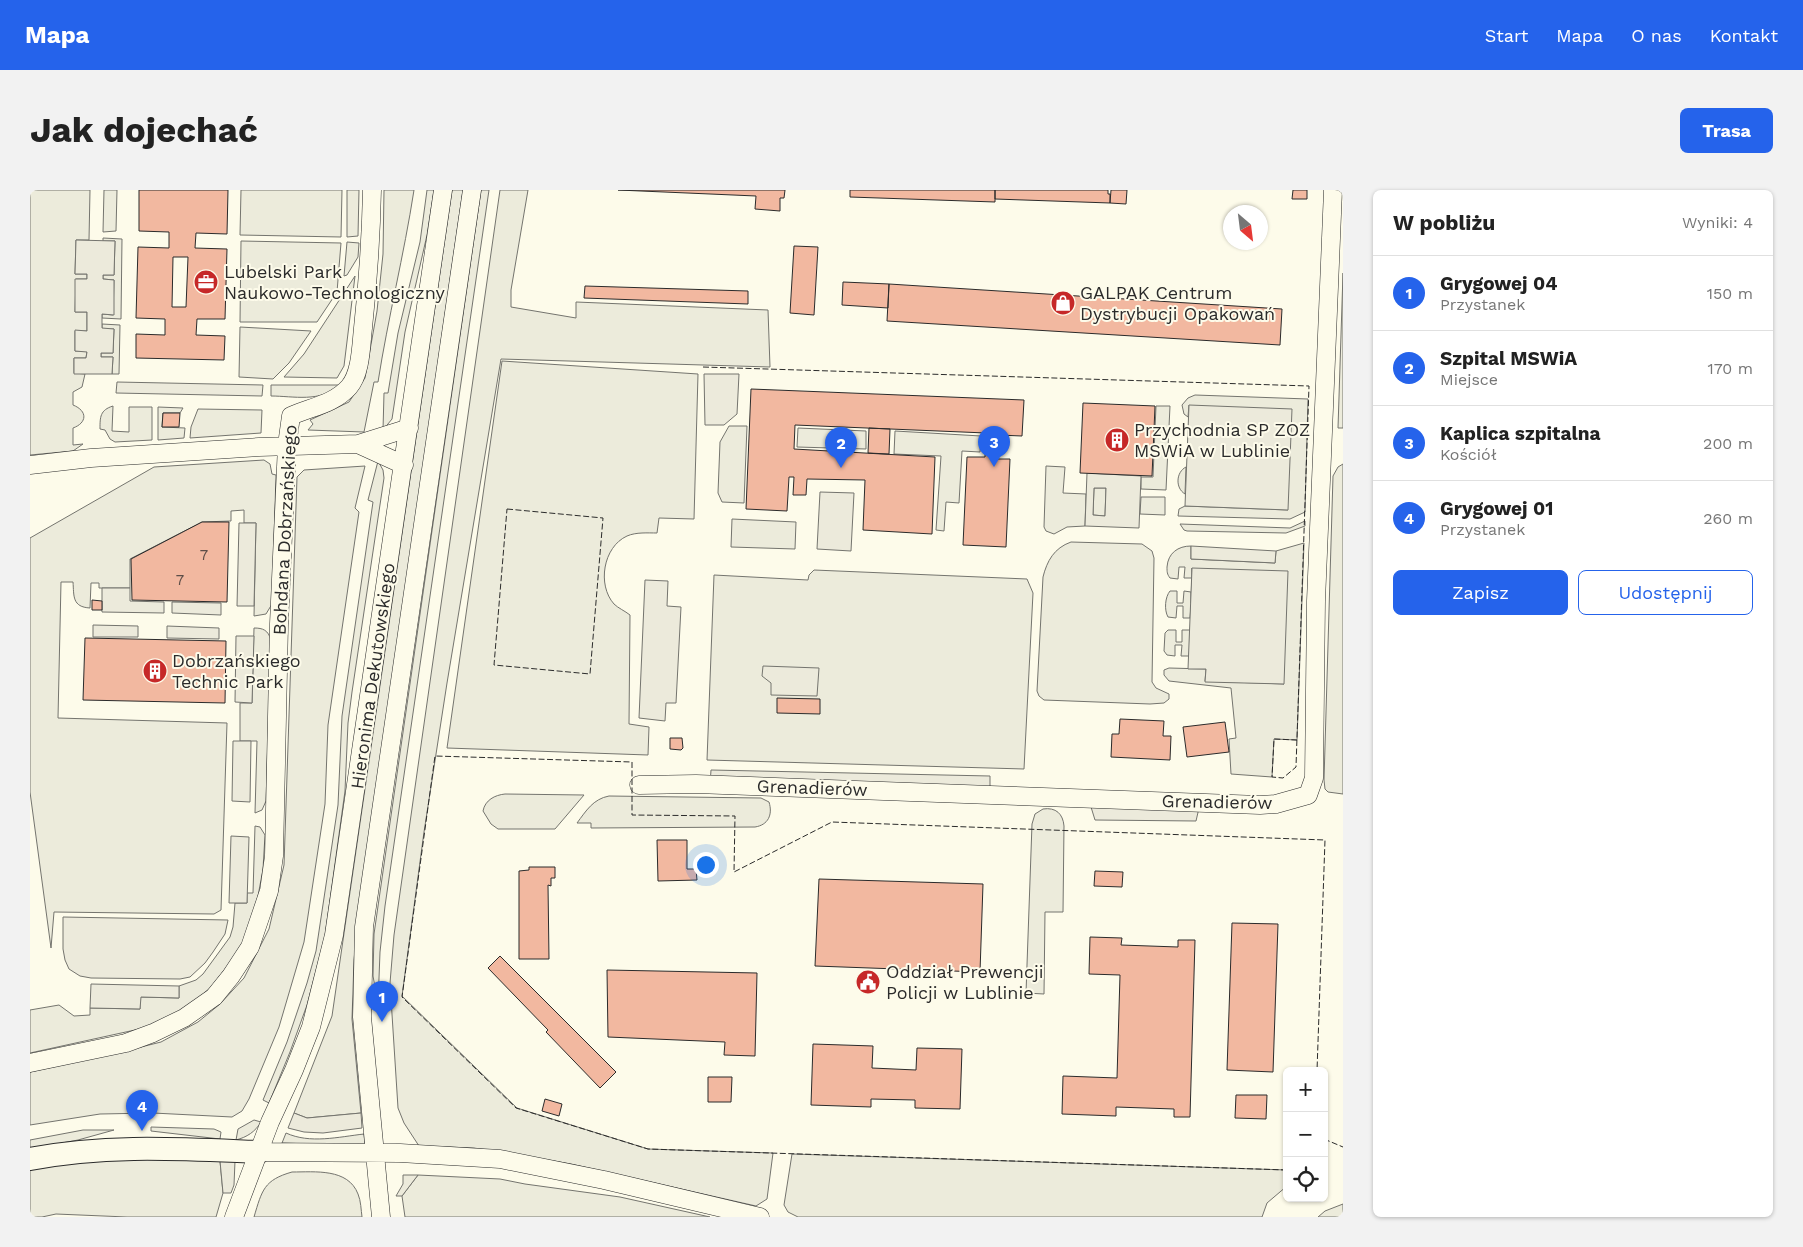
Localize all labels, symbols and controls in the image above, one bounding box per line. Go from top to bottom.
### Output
text: Mapa [25,21,90,49]
text: Start [1485,25,1528,46]
text: Mapa [1556,25,1603,46]
text: O nas [1631,25,1682,46]
text: Kontakt [1710,25,1778,46]
button: Trasa [1680,108,1773,153]
text: Jak dojechać [30,109,258,151]
north arrow [1223,205,1268,250]
text: W pobliżu [1393,210,1495,235]
text: Wyniki: 4 [1682,213,1753,232]
place label: Lubelski Park Naukowo-Technologiczny [224,261,446,303]
office icon: Lubelski Park Naukowo-Technologiczny [193,269,219,295]
text: Grygowej 04 [1440,272,1558,295]
place label: GALPAK Centrum Dystrybucji Opakowań [1080,282,1275,324]
text: 1 [1406,284,1412,303]
text: 150 m [1707,284,1753,303]
shop icon: GALPAK Centrum Dystrybucji Opakowań [1050,290,1076,316]
text: Przystanek [1440,295,1525,314]
text: Szpital MSWiA [1440,347,1577,370]
text: 2 [1404,359,1414,378]
text: 170 m [1707,359,1753,378]
text: Miejsce [1440,370,1498,389]
place label: Przychodnia SP ZOZ MSWiA w Lublinie [1134,419,1310,461]
text: Kaplica szpitalna [1440,422,1601,445]
street label: Bohdana Dobrzańskiego [268,424,301,636]
pin: 3 [978,426,1010,467]
pin: 2 [825,427,857,468]
building icon: Przychodnia SP ZOZ MSWiA w Lublinie [1104,427,1130,453]
text: 3 [1404,434,1414,453]
text: 200 m [1703,434,1753,453]
text: Kościół [1440,445,1497,464]
text: Grygowej 01 [1440,497,1553,520]
text: 4 [1404,509,1414,528]
text: 260 m [1703,509,1753,528]
text: Przystanek [1440,520,1525,539]
house number: 7 [200,546,208,564]
street label: Hieronima Dekutowskiego [346,562,399,790]
button: Zapisz [1393,570,1568,615]
button: Udostępnij [1578,570,1753,615]
house number: 7 [176,571,184,589]
place label: Dobrzańskiego Technic Park [172,650,301,692]
building icon: Dobrzańskiego Technic Park [142,658,168,684]
street label: Grenadierów [756,775,868,800]
street label: Grenadierów [1161,790,1273,813]
your location [693,852,719,878]
place label: Oddział Prewencji Policji w Lublinie [886,961,1044,1003]
public building icon: Oddział Prewencji Policji w Lublinie [855,969,881,995]
pin: 1 [366,981,398,1022]
map controls [1283,1067,1328,1202]
button: + [1283,1067,1328,1112]
pin: 4 [126,1090,158,1131]
button: − [1283,1112,1328,1157]
button: locate [1283,1157,1328,1202]

